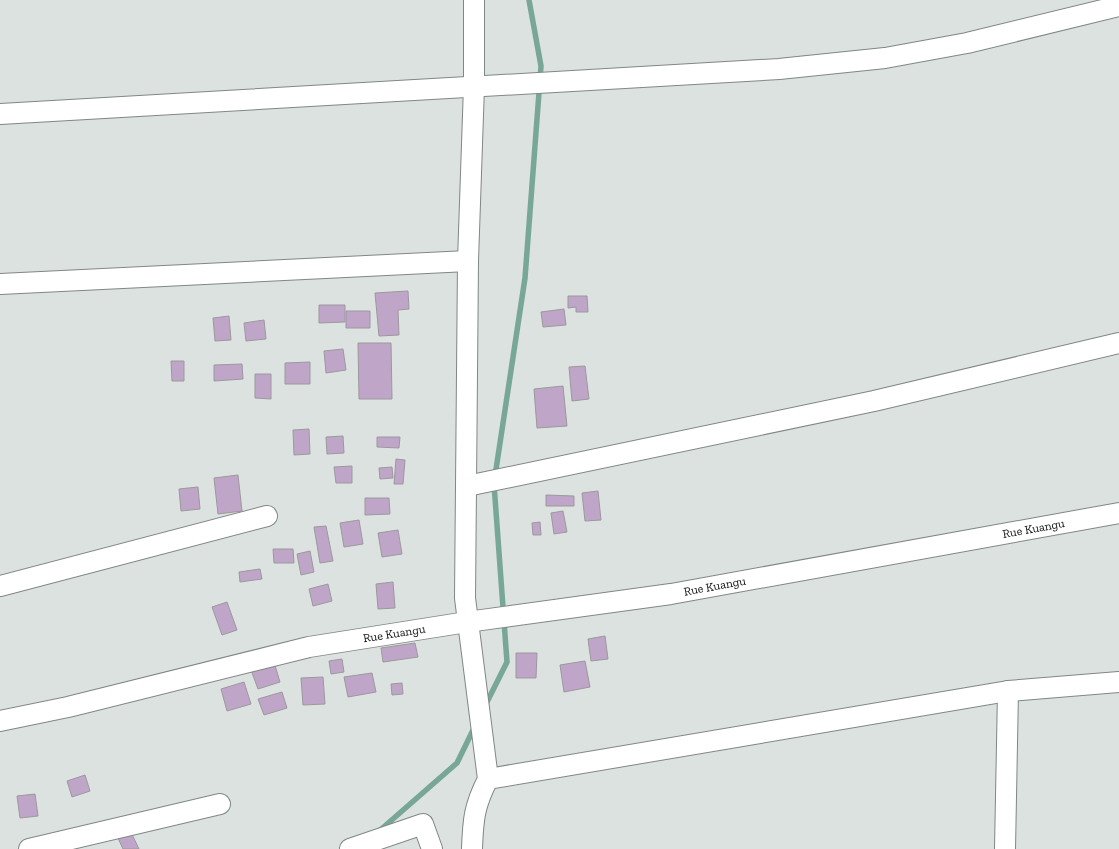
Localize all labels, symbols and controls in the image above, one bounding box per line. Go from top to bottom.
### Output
street label: Rue Kuangu [1001,516,1066,541]
street label: Rue Kuangu [682,574,747,599]
street label: Rue Kuangu [362,622,427,645]

